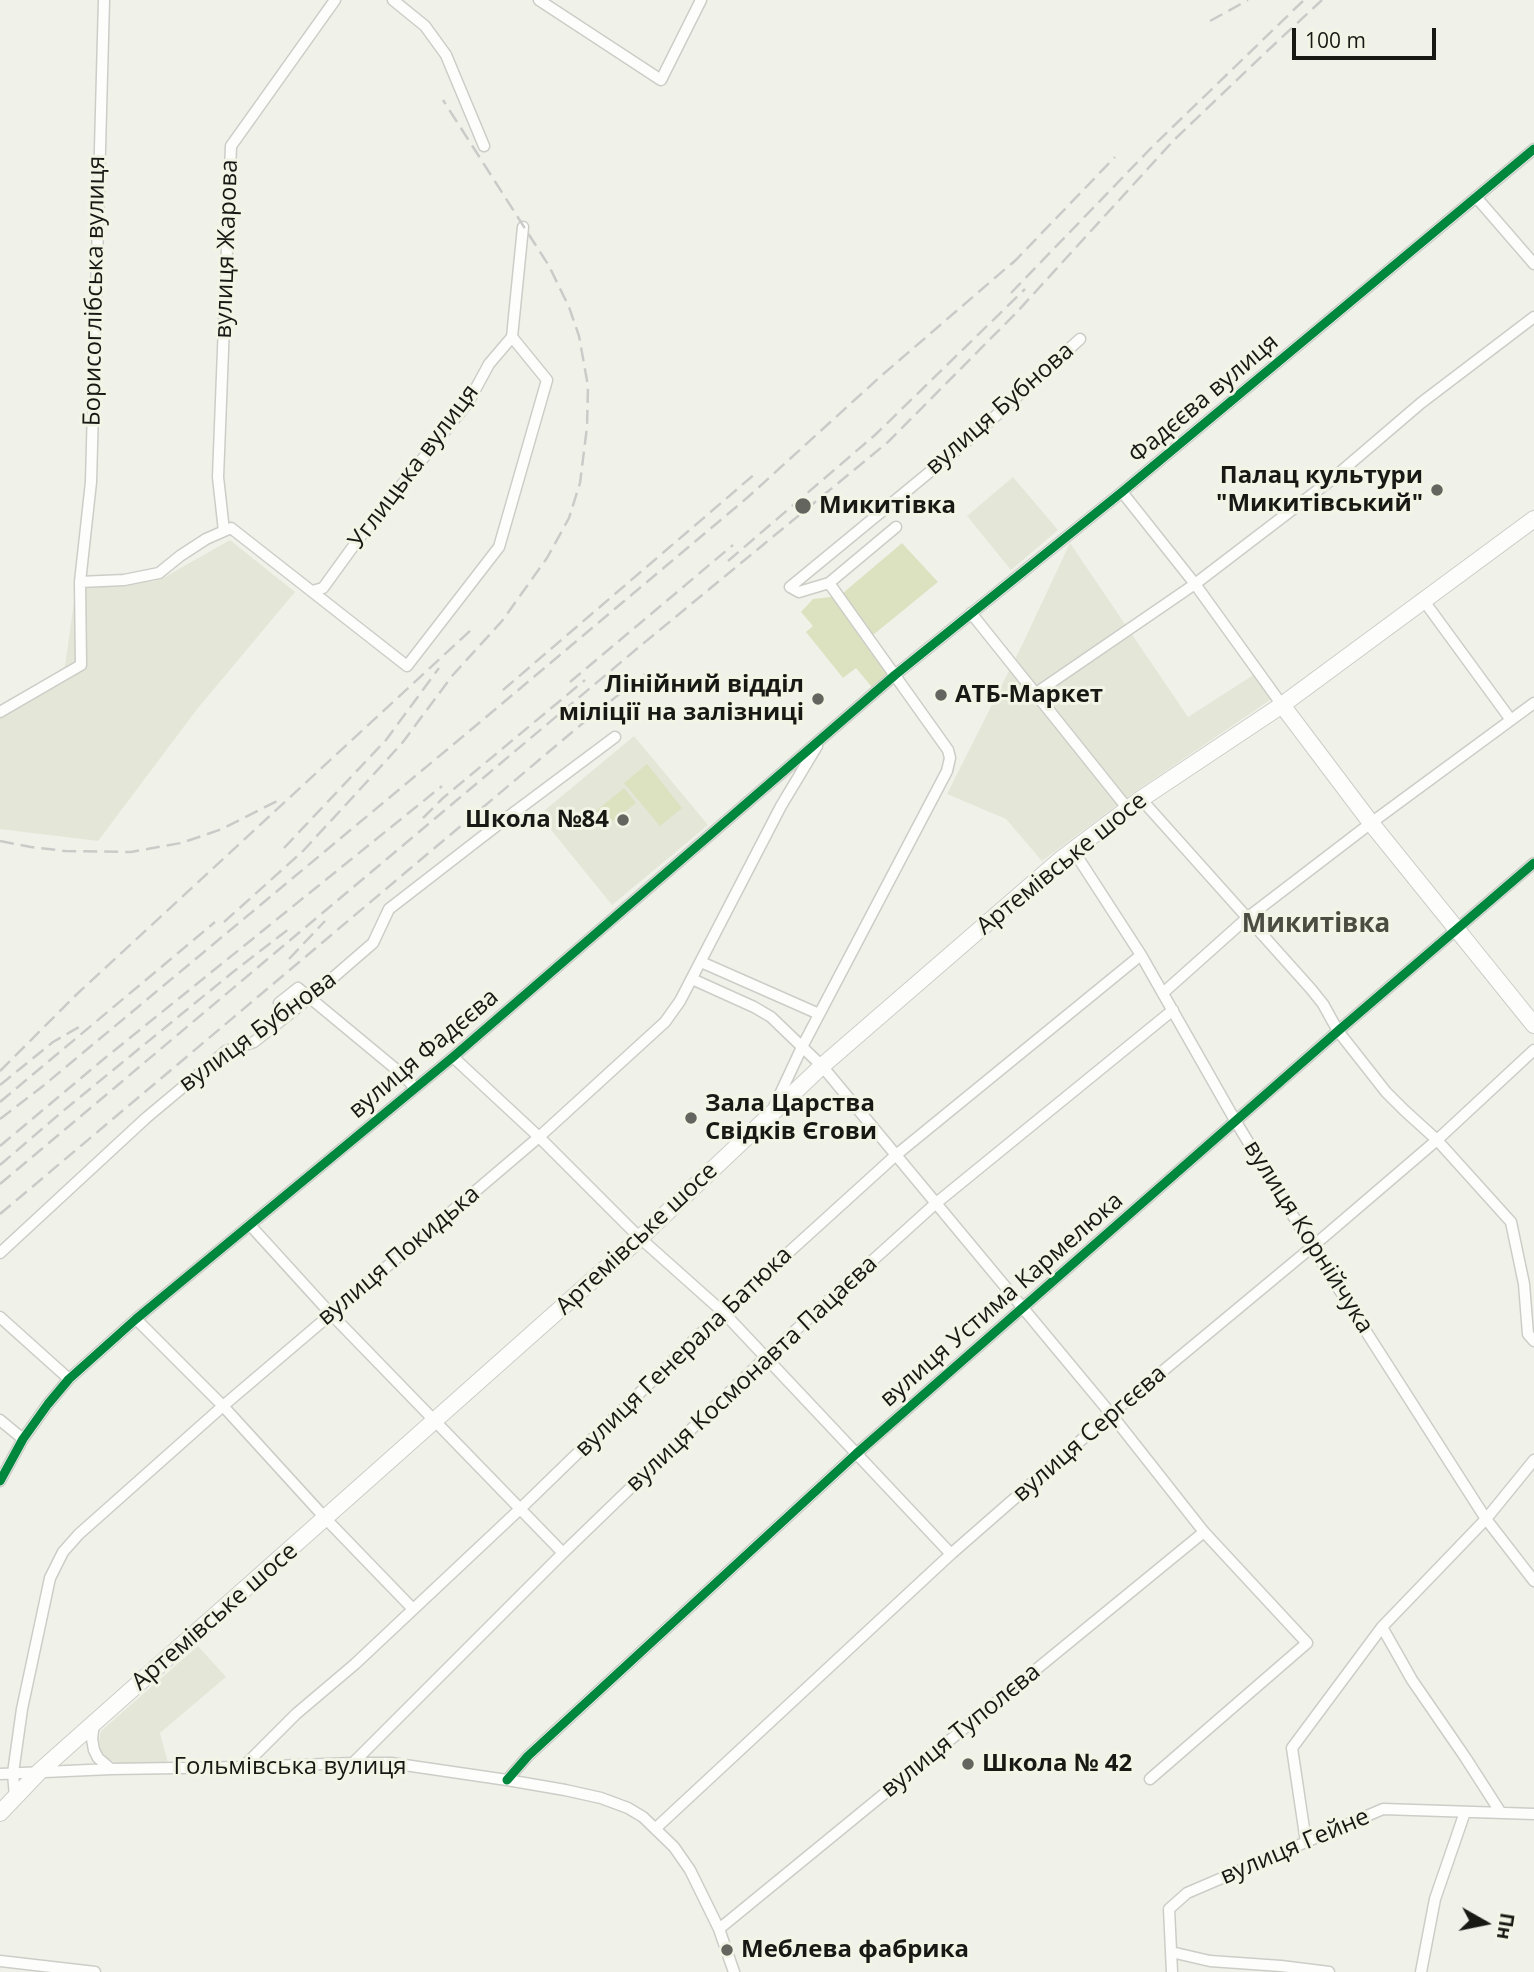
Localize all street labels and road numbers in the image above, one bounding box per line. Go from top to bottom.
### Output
street label: Борисоглібська вулиця [78,156,112,426]
street label: вулиця Жарова [209,159,245,339]
street label: Фадєєва вулиця [1123,328,1285,470]
street label: вулиця Бубнова [920,337,1080,481]
street label: Углицька вулиця [343,379,485,555]
street label: Артемівське шосе [971,787,1153,941]
street label: вулиця Бубнова [174,965,342,1099]
street label: вулиця Фадєєва [343,983,505,1125]
street label: вулиця Корнійчука [1237,1135,1379,1339]
street label: Артемівське шосе [550,1157,724,1321]
street label: вулиця Покидька [312,1180,486,1332]
street label: вулиця Устима Кармелюка [875,1187,1129,1413]
street label: вулиця Генерала Батюка [570,1241,798,1463]
street label: вулиця Космонавта Пацаєва [620,1250,884,1498]
street label: вулиця Сергєєва [1007,1360,1173,1508]
street label: Артемівське шосе [126,1537,304,1697]
street label: вулиця Туполєва [876,1658,1046,1804]
street label: Гольмівська вулиця [174,1753,406,1781]
street label: вулиця Гейне [1216,1803,1374,1891]

